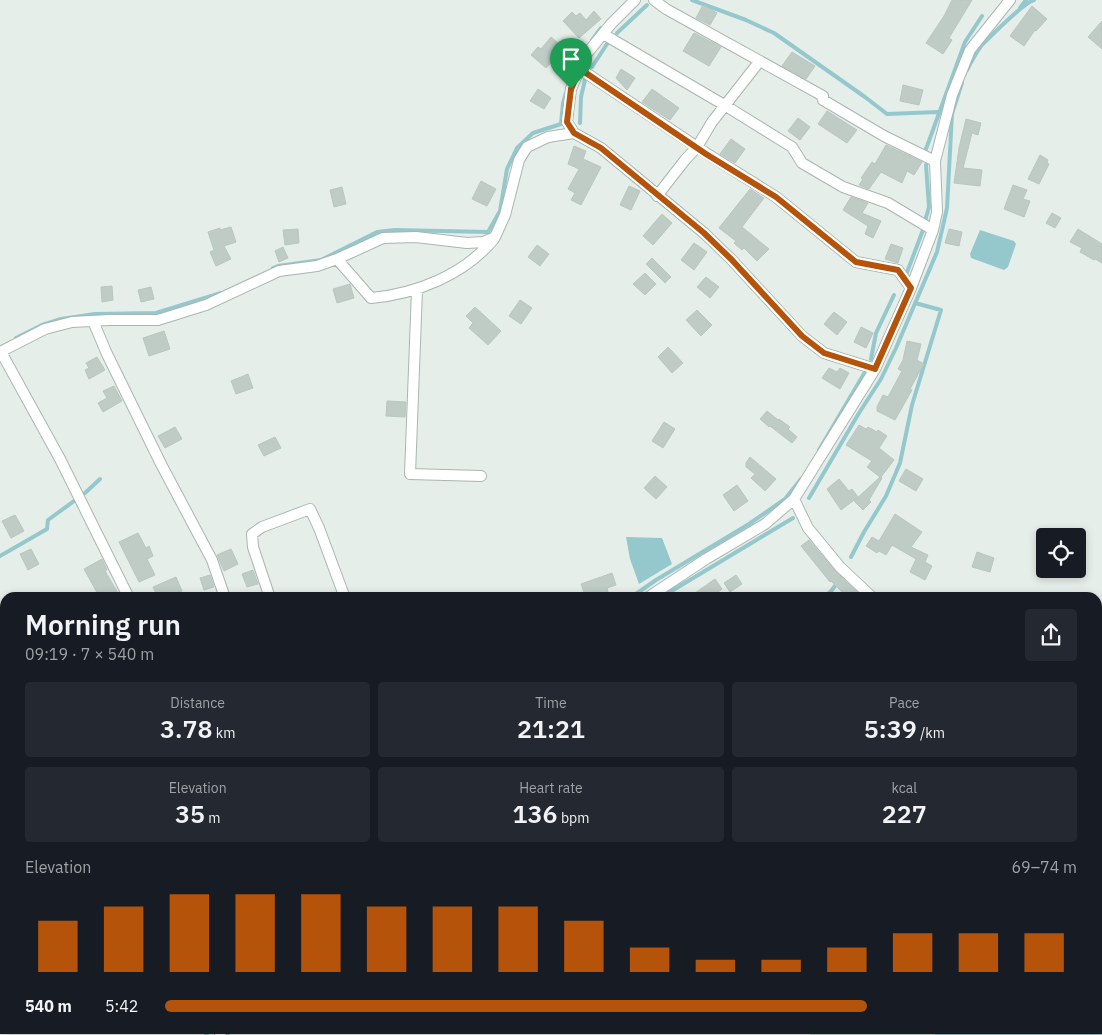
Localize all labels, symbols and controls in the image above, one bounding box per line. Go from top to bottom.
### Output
pin [550,38,592,89]
icon: arrive [557,45,585,73]
map controls [1036,528,1086,578]
button: locate [1036,528,1086,578]
text: Morning run [25,606,181,643]
button: share [1025,609,1077,661]
text: 09:19 · 7 × 540 m [25,644,154,664]
text: Distance [170,694,225,712]
text: Time [535,694,567,712]
text: Pace [889,694,920,712]
text: 3.78 [160,712,212,745]
text: 21:21 [517,712,585,745]
text: 5:39 [864,712,917,745]
text: km [212,724,235,742]
text: /km [917,724,945,742]
text: Elevation [169,779,227,797]
text: Heart rate [519,779,583,797]
text: kcal [892,779,917,797]
text: 35 [175,797,205,830]
text: 136 [513,797,558,830]
text: 227 [882,797,927,830]
text: m [205,809,220,827]
text: bpm [558,809,589,827]
text: Elevation [25,857,91,877]
text: 69–74 m [1011,857,1077,877]
text: 540 m [25,996,72,1016]
text: 5:42 [105,996,138,1016]

